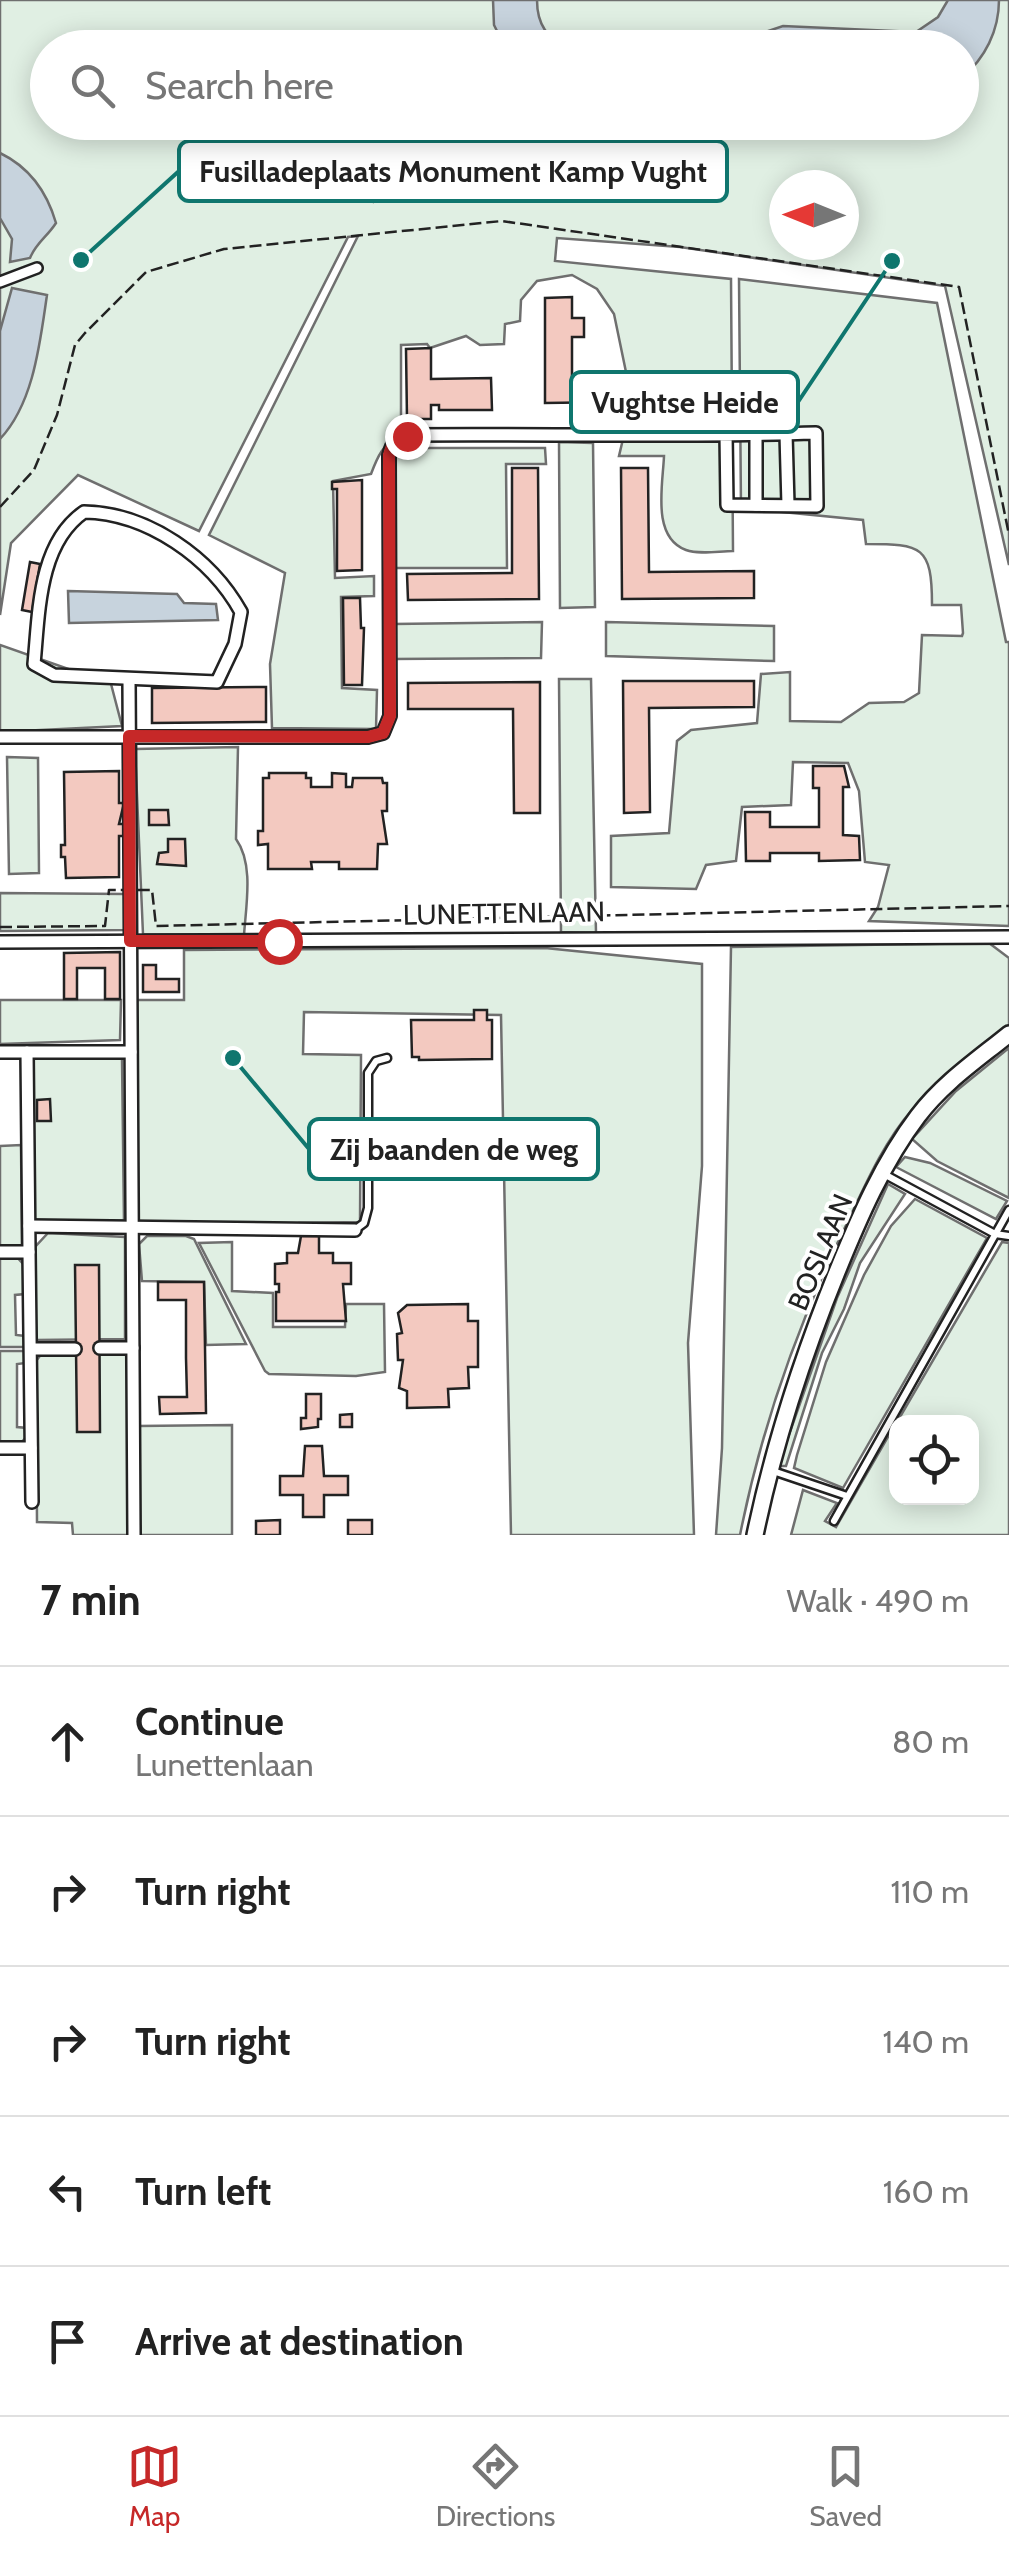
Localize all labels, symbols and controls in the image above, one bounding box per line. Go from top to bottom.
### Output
search box [30,30,979,140]
icon: search [65,58,120,113]
text: Search here [145,62,334,109]
callout: Fusilladeplaats Monument Kamp Vught [179,141,727,201]
text: Fusilladeplaats Monument Kamp Vught [199,153,707,190]
north arrow [769,170,859,260]
callout: Vughtse Heide [571,372,798,432]
text: Vughtse Heide [591,384,779,421]
route end [385,414,431,460]
street label: LUNETTENLAAN [403,894,605,932]
route start [257,919,303,965]
callout: Zij baanden de weg [309,1119,598,1179]
text: Zij baanden de weg [330,1131,578,1168]
street label: BOSLAAN [780,1189,860,1315]
map controls [889,1415,979,1505]
button: locate [889,1415,979,1505]
text: 7 min [40,1574,141,1626]
text: Walk · 490 m [786,1581,969,1620]
text: Continue [135,1698,284,1745]
icon: ahead [40,1714,95,1769]
text: 80 m [892,1722,969,1761]
text: Lunettenlaan [135,1745,314,1784]
icon: right [40,1864,95,1919]
text: Turn right [135,1868,291,1915]
text: 110 m [891,1872,969,1911]
icon: right [40,2014,95,2069]
text: Turn right [135,2018,291,2065]
text: 140 m [882,2022,969,2061]
icon: left [40,2164,95,2219]
text: Turn left [135,2168,271,2215]
text: 160 m [883,2172,969,2211]
icon: arrive [40,2314,95,2369]
text: Arrive at destination [135,2318,464,2365]
tab: Map [127,2439,182,2533]
tab: Directions [436,2439,555,2533]
tab: Saved [809,2439,882,2533]

